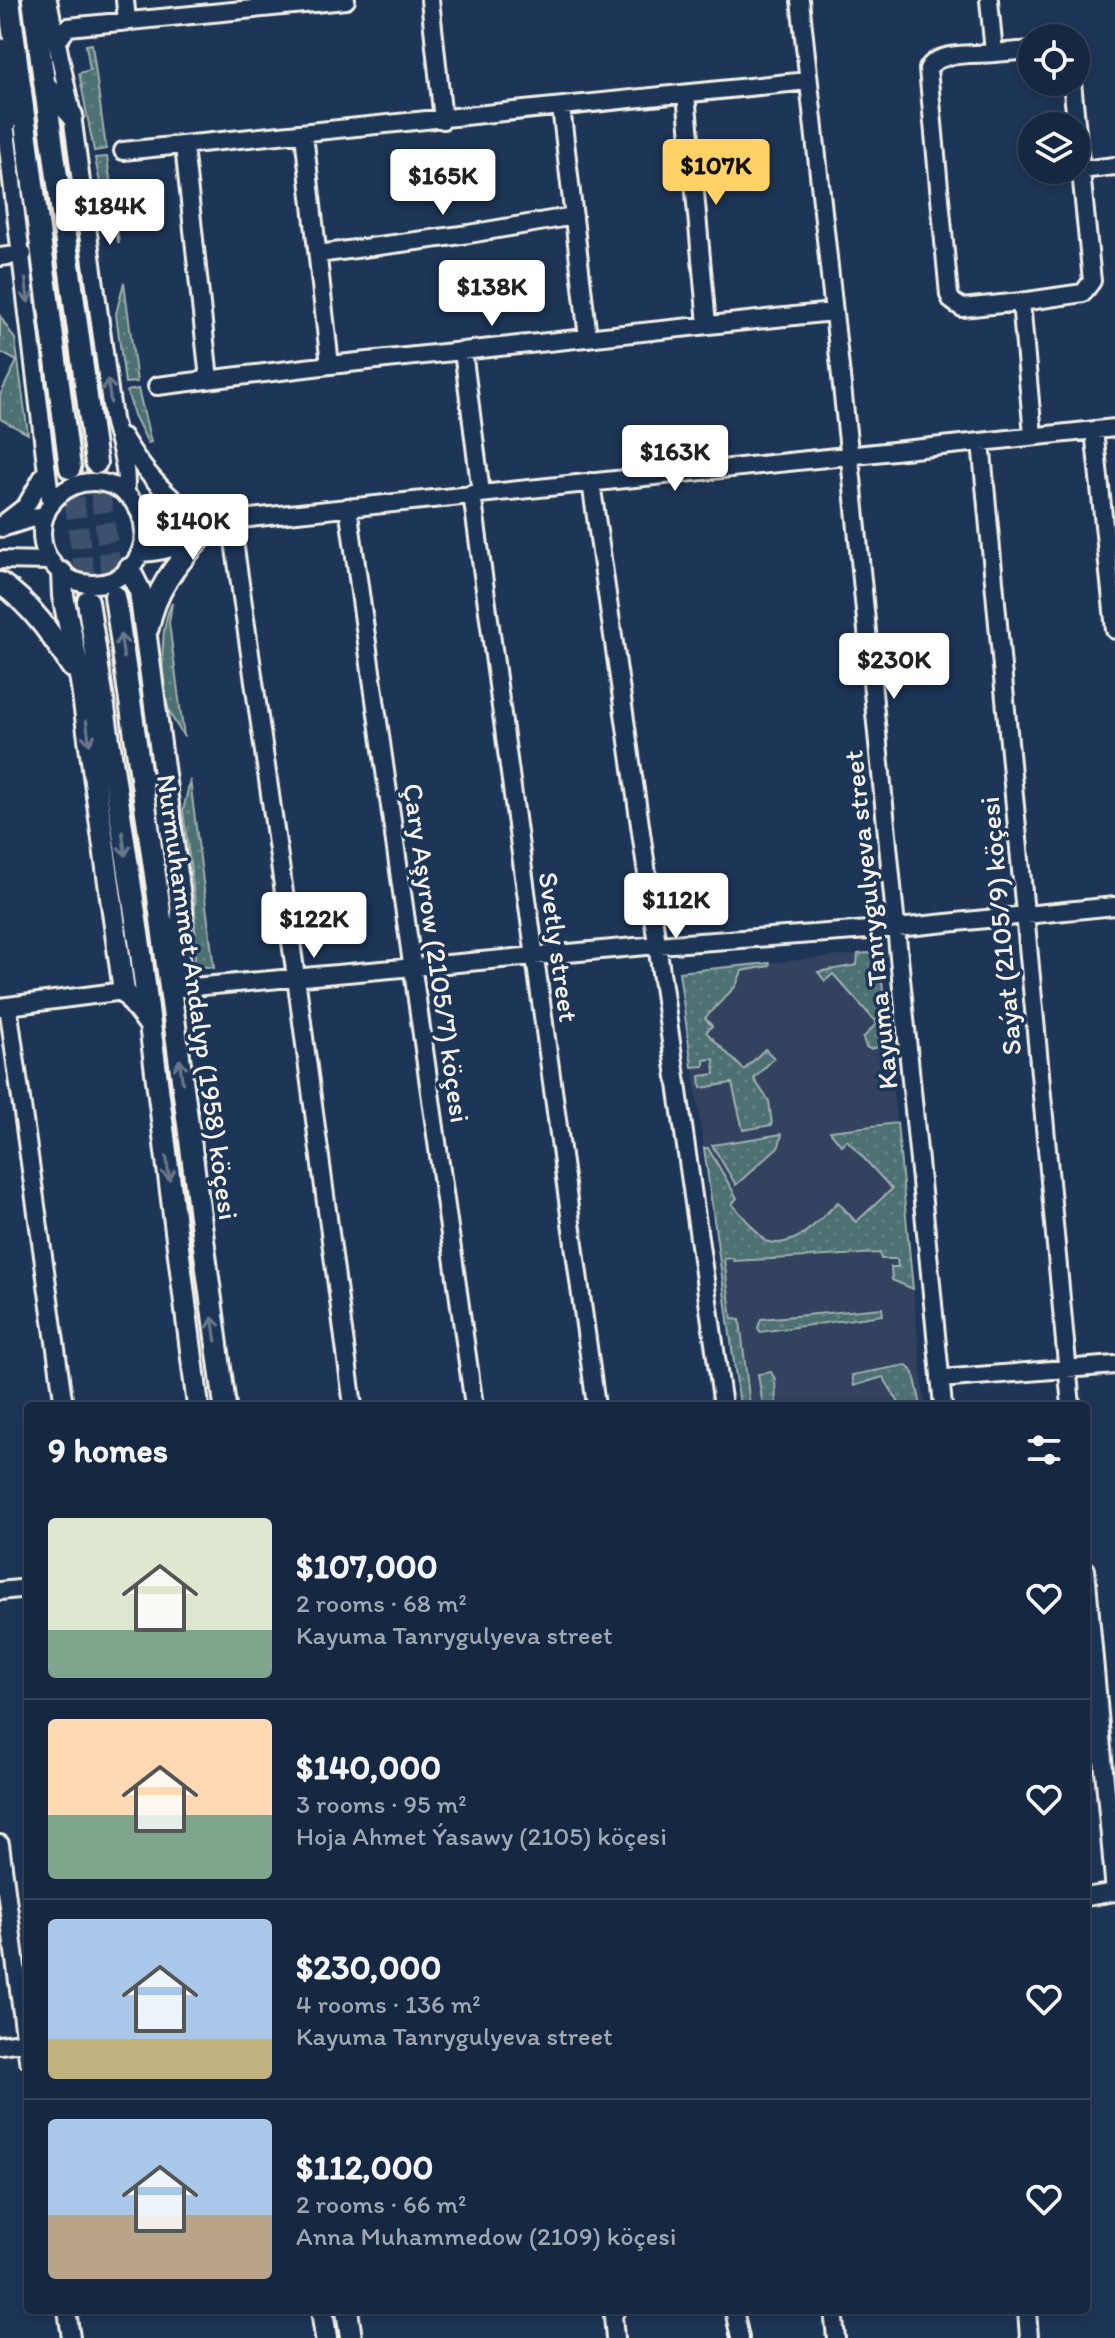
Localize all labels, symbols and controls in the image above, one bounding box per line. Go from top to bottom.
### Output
map controls [1018,24,1090,184]
button: locate [1018,24,1090,96]
button: layers [1018,112,1090,184]
pin: $107K [660,139,772,207]
pin: $165K [387,149,499,217]
text: $107K [681,149,751,181]
text: $165K [408,159,478,191]
pin: $184K [54,179,166,247]
text: $184K [74,189,146,221]
pin: $138K [436,260,548,328]
text: $138K [457,270,527,302]
one-way arrow [19,277,34,304]
one-way arrow [101,379,116,404]
pin: $163K [619,425,731,493]
text: $163K [640,435,710,467]
pin: $140K [137,494,249,562]
text: $140K [156,504,230,536]
pin: $230K [838,633,950,701]
one-way arrow [114,634,129,659]
text: $230K [857,643,931,675]
one-way arrow [81,720,96,745]
street label: Kayuma Tanrygulyeva street [835,749,905,1091]
street label: Nurmuhammet Andalyp (1958) köçesi [150,772,246,1222]
street label: Çary Aşyrow (2105/7) köçesi [396,781,478,1125]
street label: Saýat (2105/9) köçesi [972,795,1028,1057]
one-way arrow [117,831,132,857]
street label: Svetly street [532,870,586,1024]
pin: $112K [620,873,732,941]
text: $112K [642,883,710,915]
pin: $122K [258,892,370,960]
text: $122K [279,902,349,934]
one-way arrow [173,1058,188,1085]
one-way arrow [161,1156,176,1181]
one-way arrow [206,1317,221,1342]
icon: filters [1022,1428,1066,1472]
text: 9 homes [48,1430,168,1471]
text: $107,000 [296,1546,438,1587]
icon: home [112,1550,208,1646]
icon: heart [1022,1576,1066,1620]
text: 2 rooms · 68 m² [296,1587,467,1619]
text: Kayuma Tanrygulyeva street [296,1619,613,1651]
text: $140,000 [296,1747,441,1788]
icon: home [112,1751,208,1847]
icon: heart [1022,1777,1066,1821]
text: 3 rooms · 95 m² [296,1788,467,1820]
text: Hoja Ahmet Ýasawy (2105) köçesi [296,1820,667,1852]
text: $230,000 [296,1947,442,1988]
icon: home [112,1951,208,2047]
icon: heart [1022,1977,1066,2021]
text: 4 rooms · 136 m² [296,1988,481,2020]
text: Kayuma Tanrygulyeva street [296,2020,613,2052]
text: $112,000 [296,2147,434,2188]
icon: home [112,2151,208,2247]
icon: heart [1022,2177,1066,2221]
text: 2 rooms · 66 m² [296,2188,466,2220]
text: Anna Muhammedow (2109) köçesi [296,2220,676,2252]

